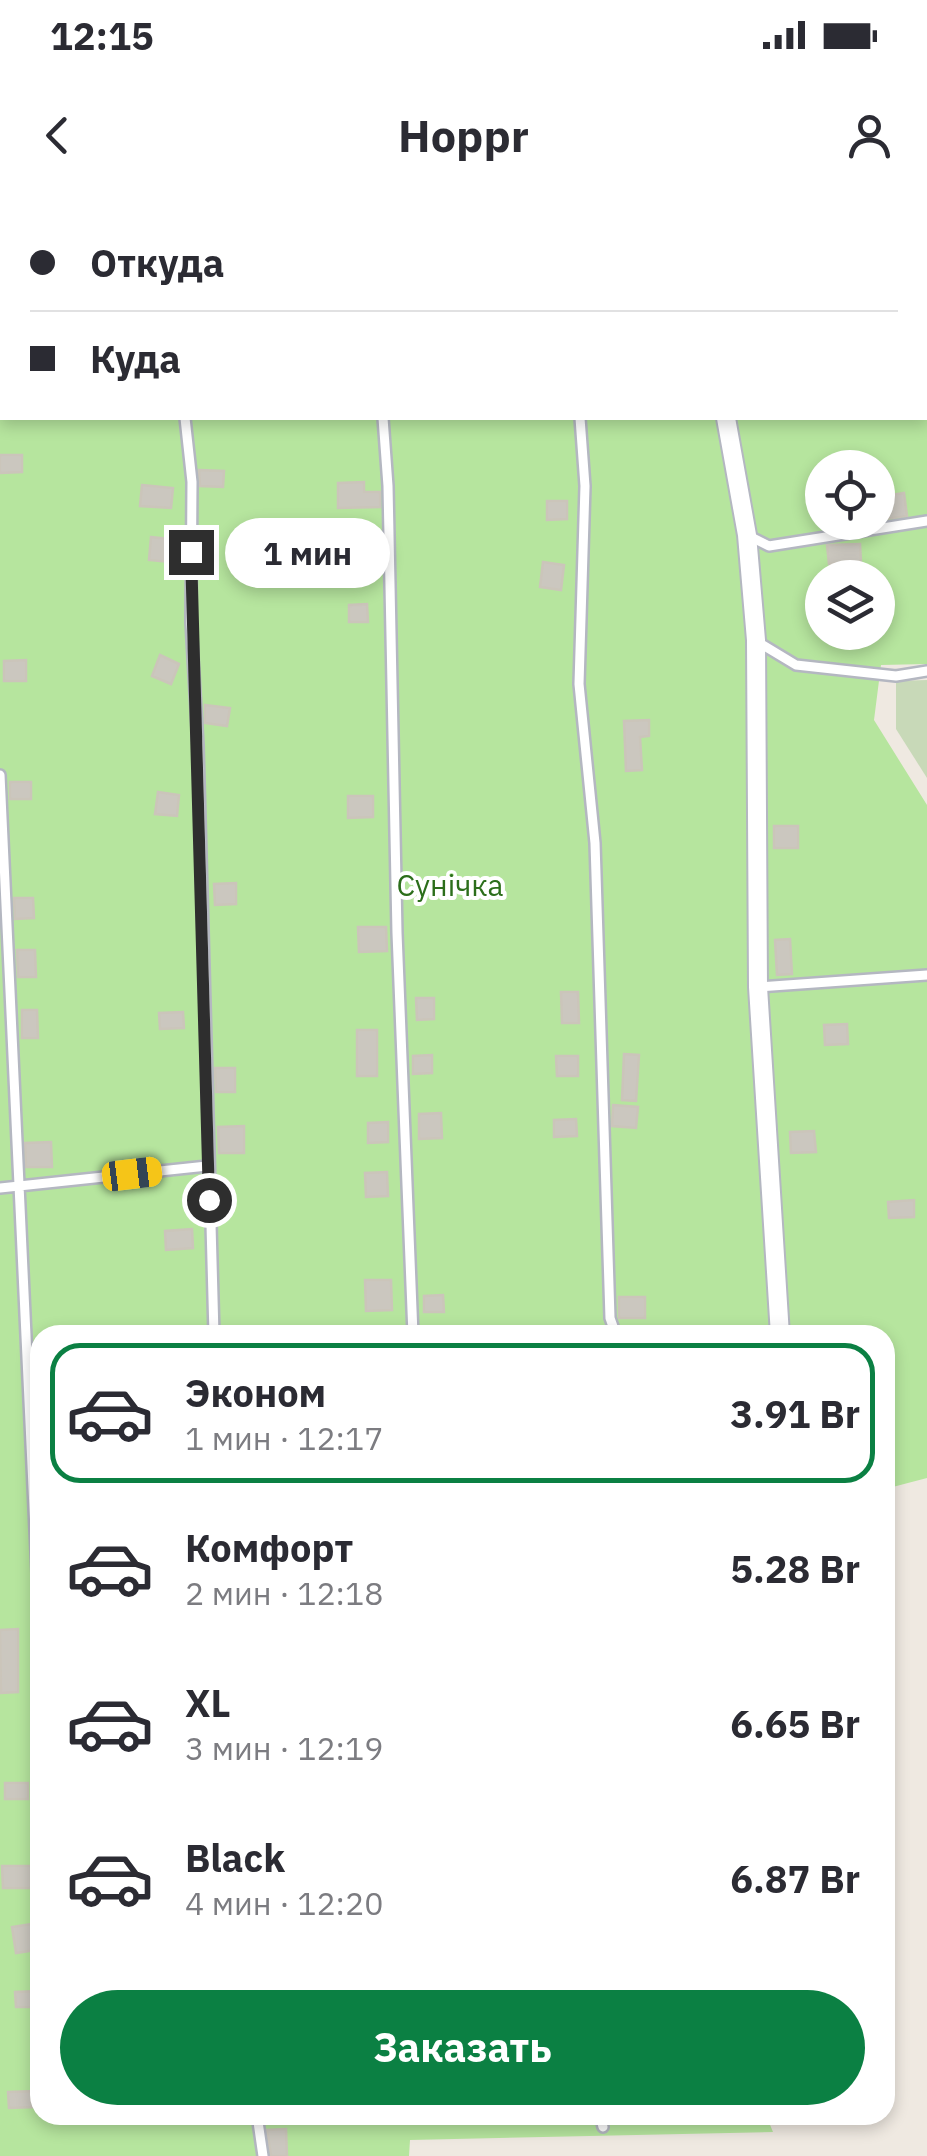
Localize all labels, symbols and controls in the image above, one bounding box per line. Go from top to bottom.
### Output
text: 12:15 [50,11,154,60]
text: Hoppr [398,106,529,164]
icon: back [30,108,85,163]
icon: person [842,108,897,163]
text: Откуда [90,238,224,287]
text: Куда [90,334,181,383]
map controls [805,450,895,650]
button: locate [805,450,895,540]
callout: 1 мин [226,517,391,587]
route end [169,530,214,575]
text: 1 мин [263,532,352,574]
button: layers [805,560,895,650]
park label: Сунічка [396,865,504,904]
car [100,1155,164,1193]
route start [187,1178,232,1223]
icon: car [65,1368,155,1458]
text: Эконом [185,1368,326,1417]
text: 3.91 Br [730,1389,860,1438]
text: 1 мин · 12:17 [185,1417,383,1459]
icon: car [65,1523,155,1613]
text: Комфорт [185,1523,353,1572]
text: 5.28 Br [730,1544,860,1593]
text: 2 мин · 12:18 [185,1572,383,1614]
icon: car [65,1678,155,1768]
text: XL [185,1678,231,1727]
text: 6.65 Br [730,1699,860,1748]
text: 3 мин · 12:19 [185,1727,383,1769]
icon: car [65,1833,155,1923]
text: Black [185,1833,285,1882]
text: 6.87 Br [730,1854,860,1903]
text: 4 мин · 12:20 [185,1882,383,1924]
button: Заказать [60,1990,865,2105]

